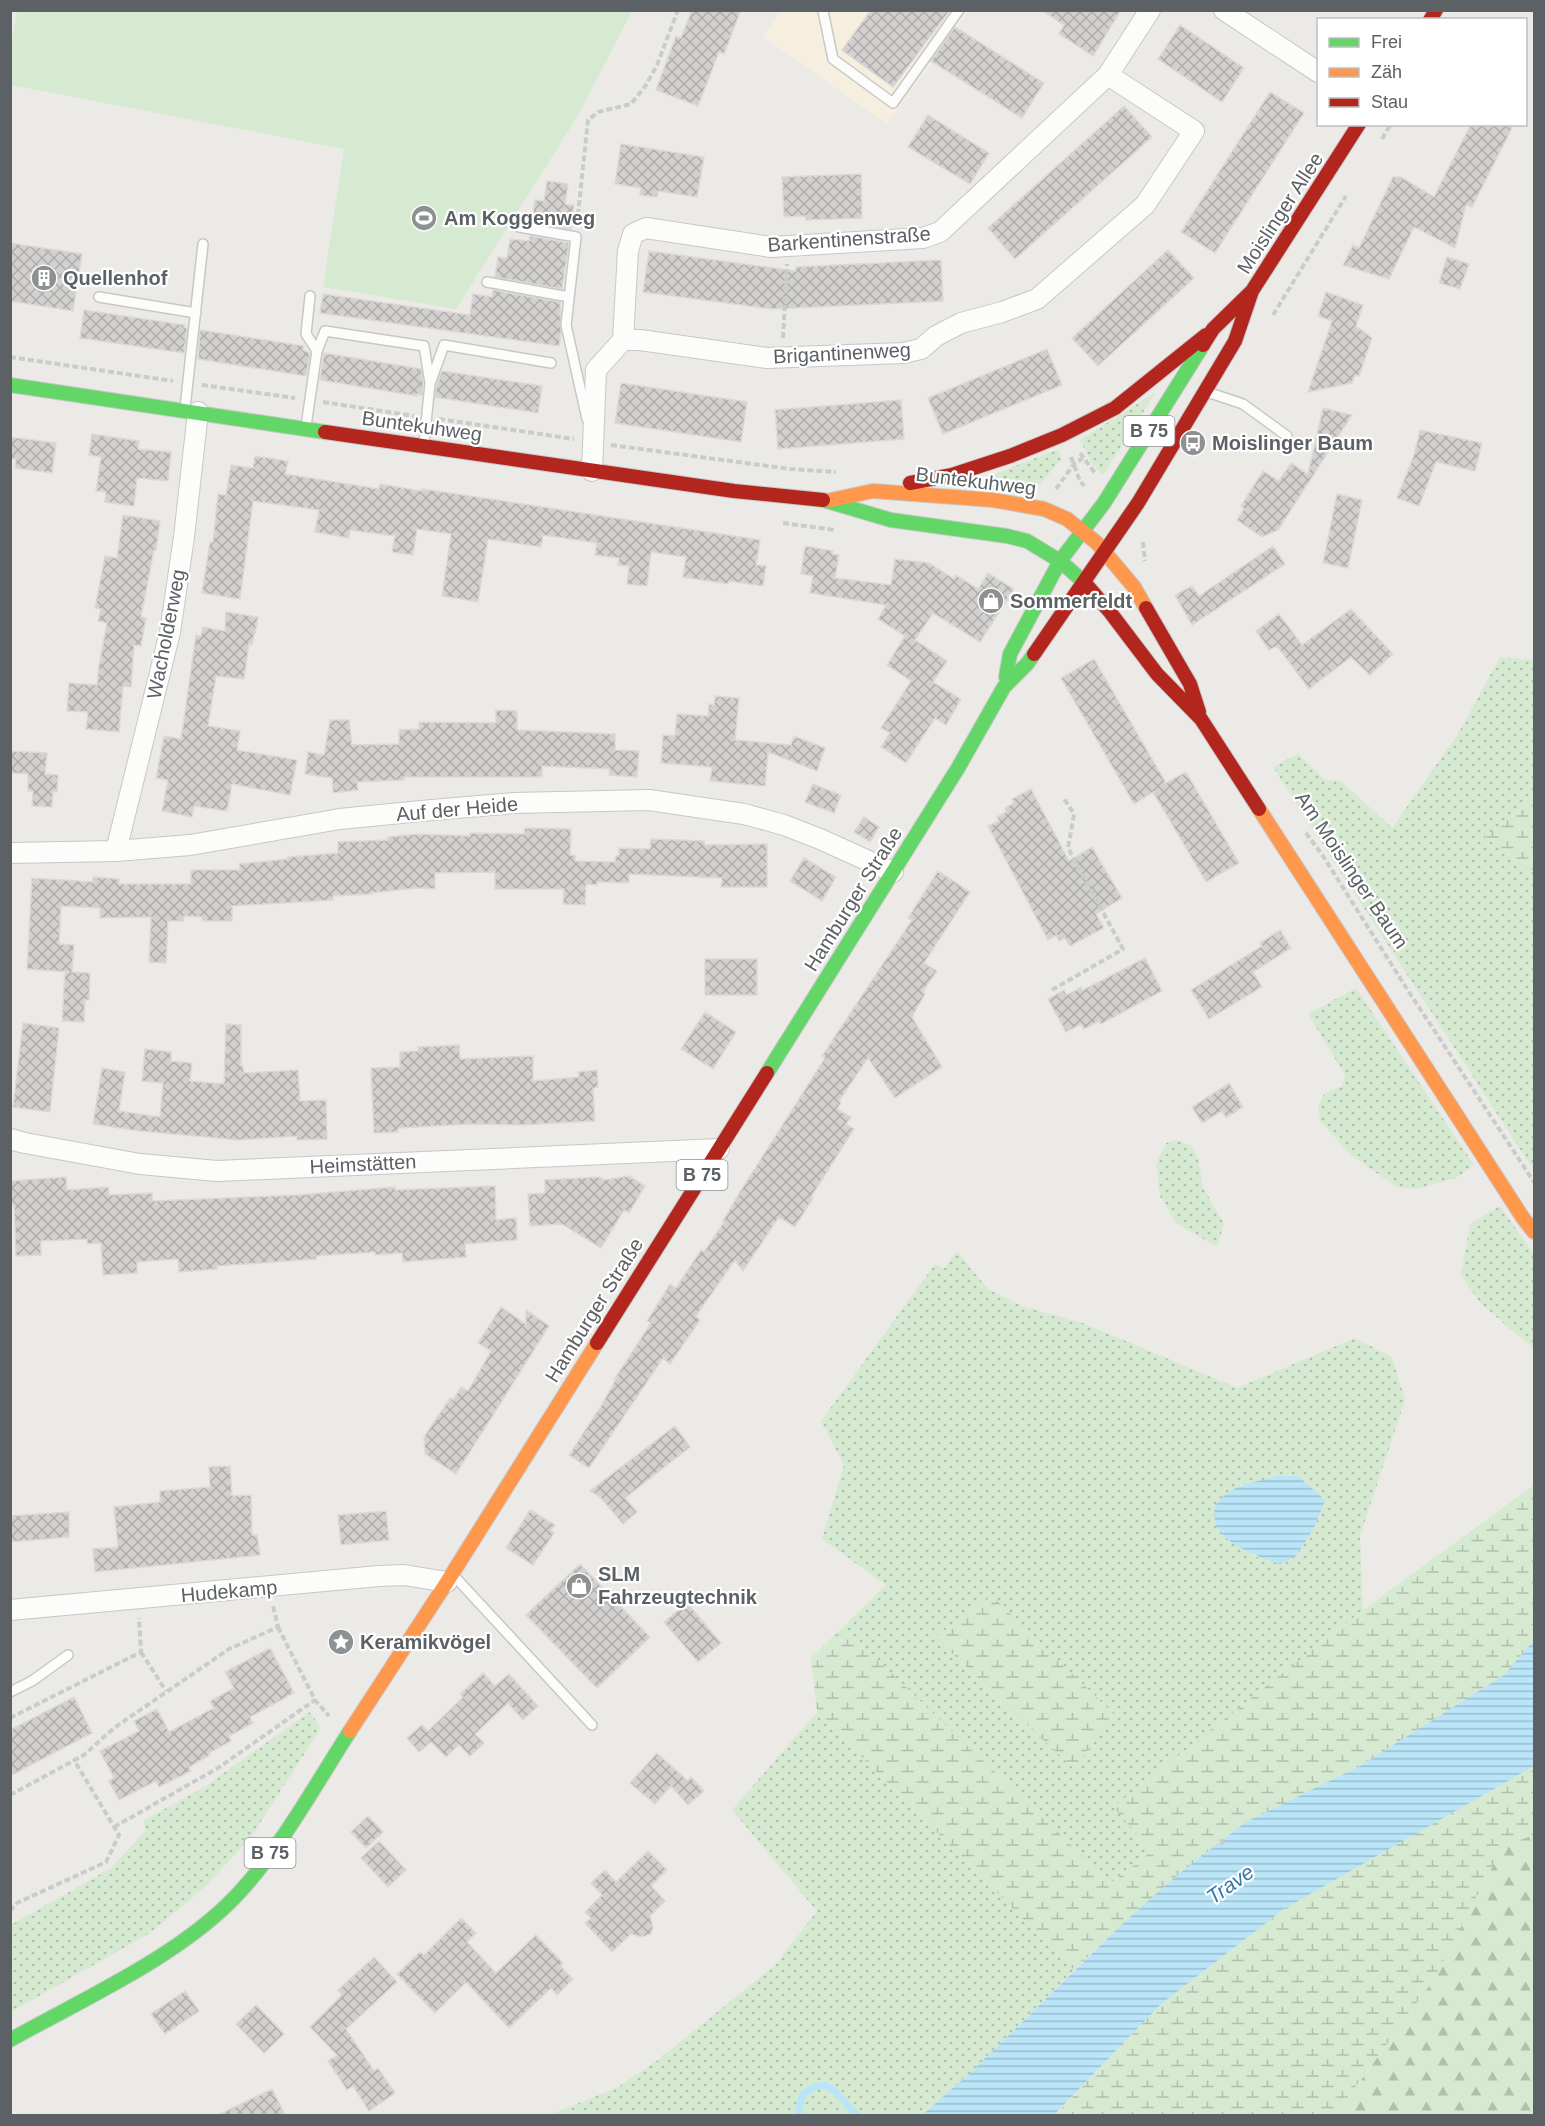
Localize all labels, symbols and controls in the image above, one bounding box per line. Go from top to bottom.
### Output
legend [1317,18,1527,126]
text: Frei [1371,32,1402,52]
text: Zäh [1371,62,1402,82]
text: Stau [1371,92,1408,112]
street label: Moislinger Allee [1233,148,1327,278]
sports icon: Am Koggenweg [409,203,439,233]
place label: Am Koggenweg [444,207,595,229]
street label: Barkentinenstraße [767,222,931,256]
building icon: Quellenhof [29,263,59,293]
place label: Quellenhof [63,267,168,289]
street label: Brigantinenweg [773,338,911,368]
street label: Buntekuhweg [360,407,484,445]
road number: B 75 [1124,416,1174,446]
bus stop icon: Moislinger Baum [1178,428,1208,458]
place label: Moislinger Baum [1212,432,1373,454]
street label: Buntekuhweg [915,463,1037,499]
street label: Wacholderweg [143,567,189,701]
shop icon: Sommerfeldt [976,586,1006,616]
place label: Sommerfeldt [1010,590,1133,612]
street label: Am Moislinger Baum [1291,787,1413,953]
street label: Auf der Heide [395,793,519,825]
street label: Hamburger Straße [800,823,906,975]
street label: Heimstätten [309,1150,417,1178]
road number: B 75 [676,1160,728,1190]
street label: Hamburger Straße [541,1234,647,1386]
place label: SLM Fahrzeugtechnik [598,1563,758,1608]
shop icon: SLM Fahrzeugtechnik [564,1571,594,1601]
street label: Hudekamp [180,1576,278,1606]
place icon: Keramikvögel [326,1627,356,1657]
place label: Keramikvögel [360,1631,491,1653]
road number: B 75 [244,1838,296,1868]
water label: Trave [1202,1860,1258,1908]

